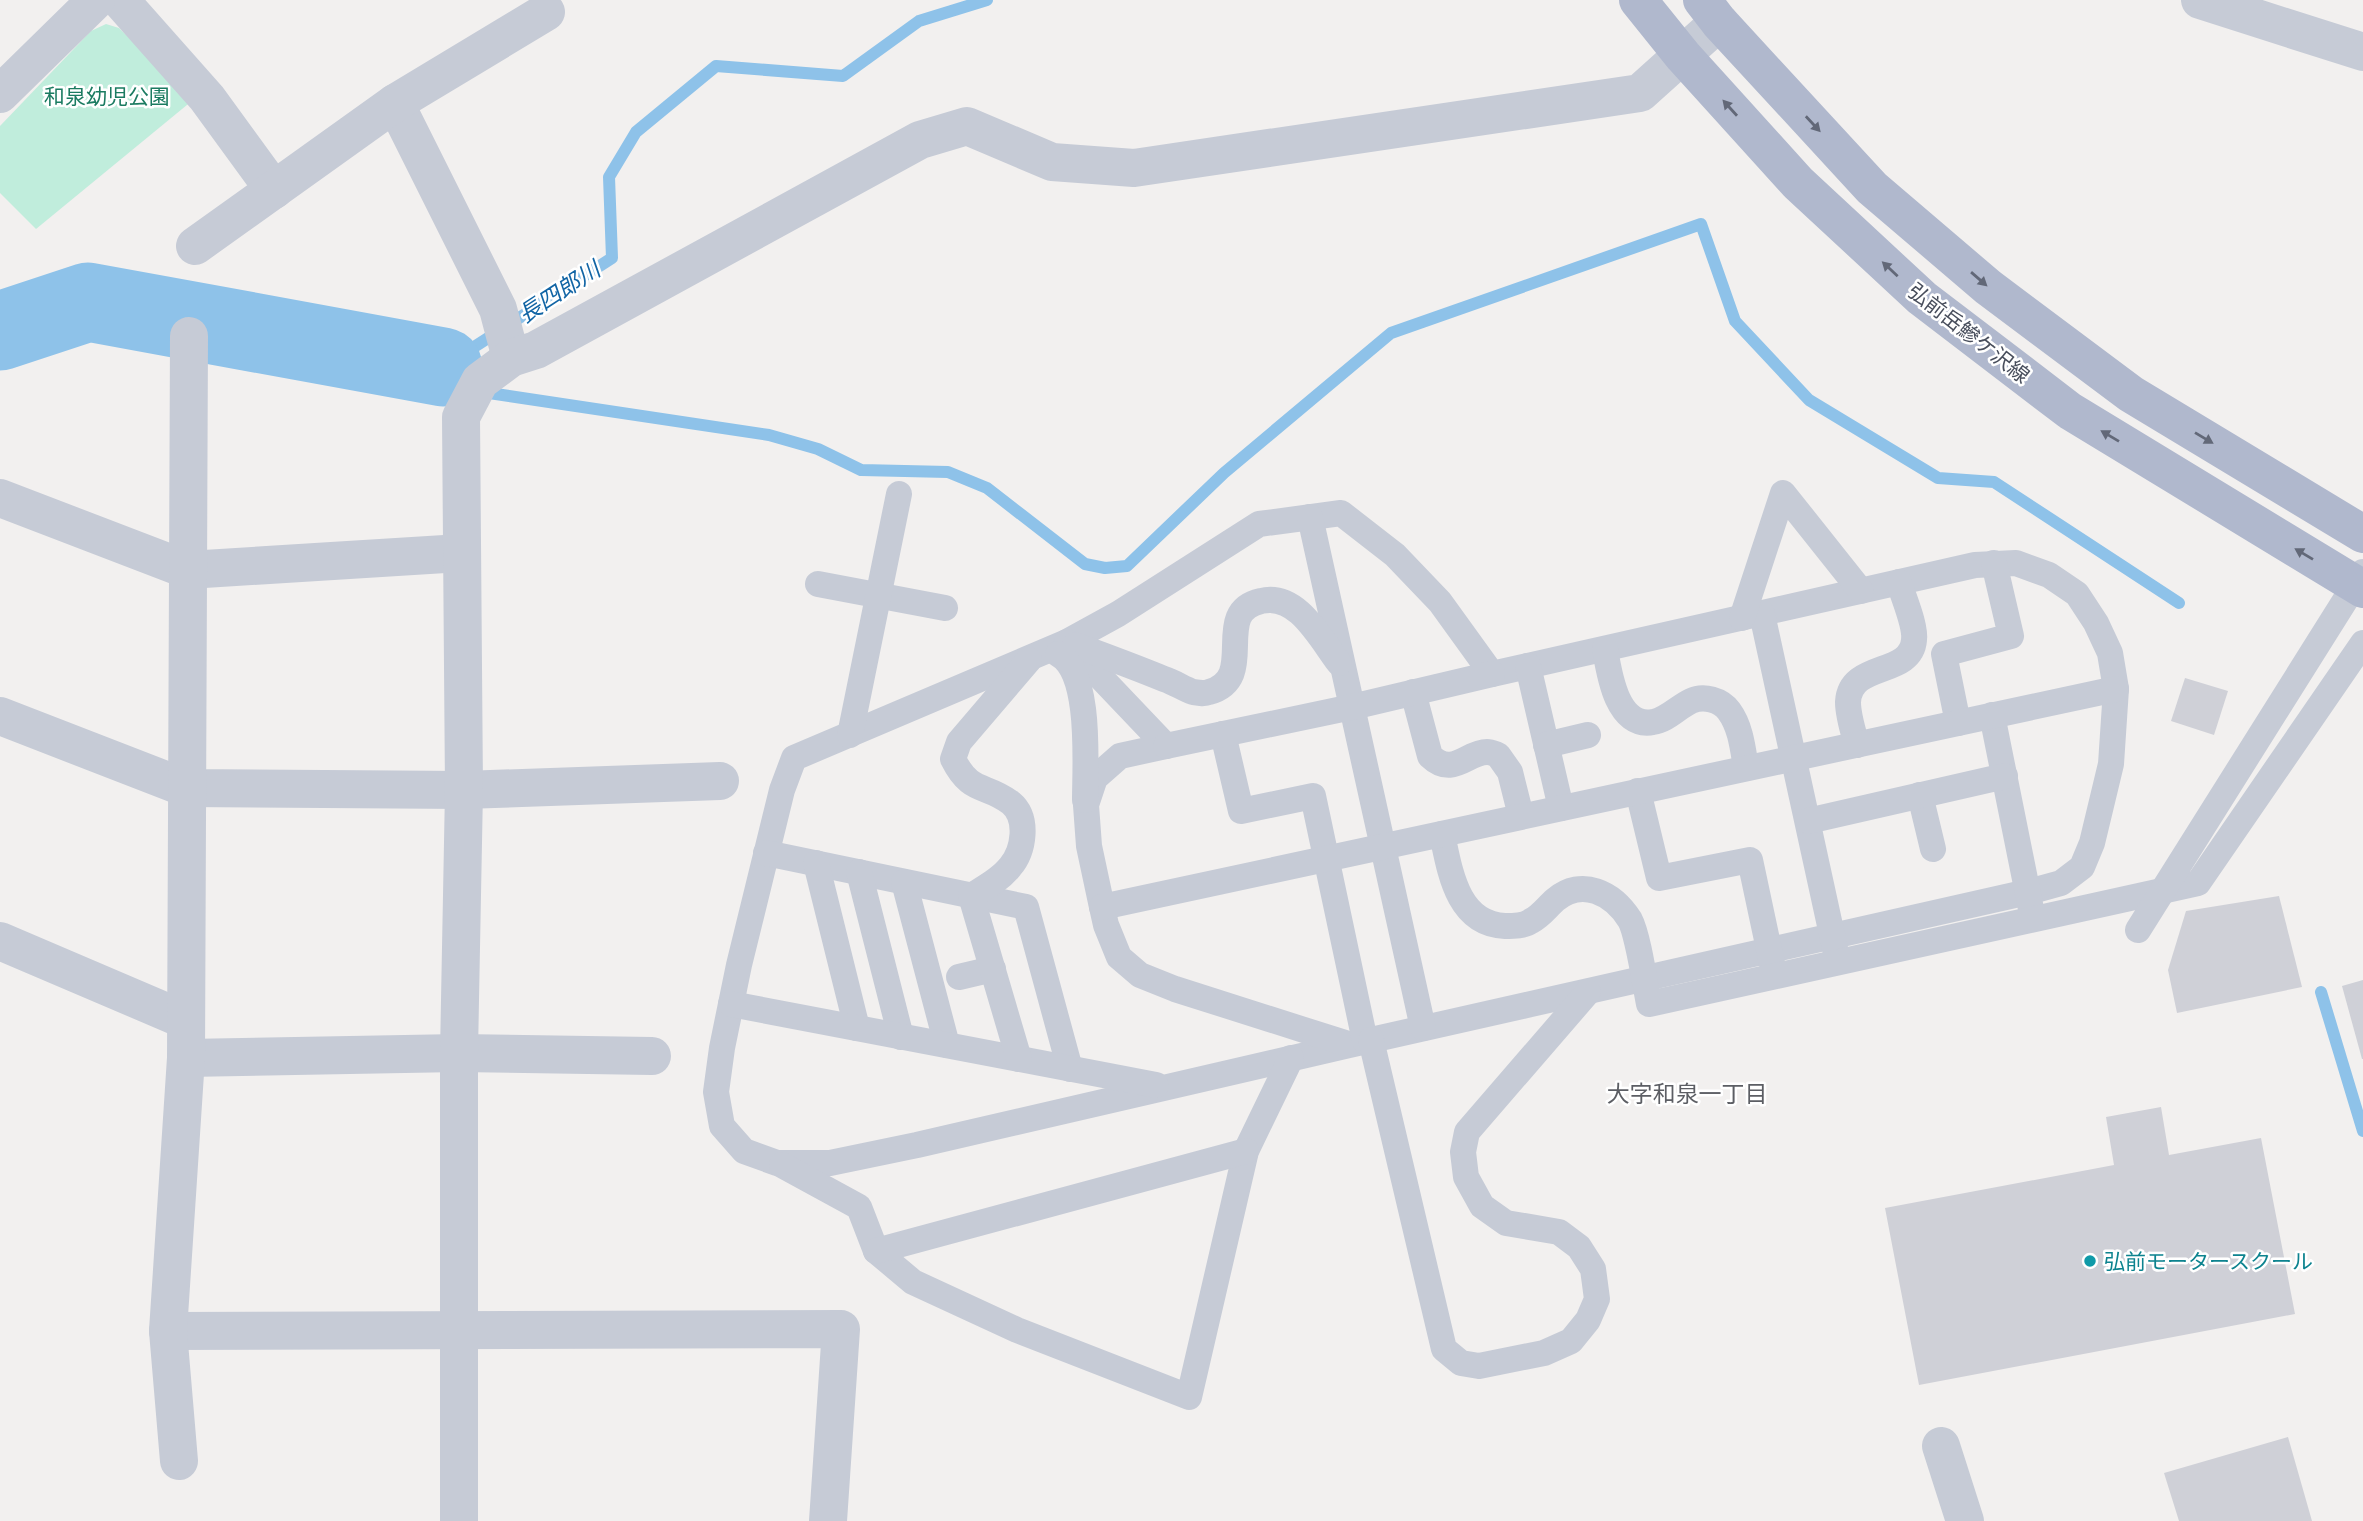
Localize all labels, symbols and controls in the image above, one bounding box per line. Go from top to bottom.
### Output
park label: 和泉幼児公園 [44,84,170,109]
one-way arrow [1722,99,1738,117]
one-way arrow [1804,115,1820,132]
water label: 長四郎川 [513,254,608,329]
one-way arrow [1881,261,1899,277]
one-way arrow [1970,271,1987,286]
street label: 弘前岳鰺ケ沢線 [1903,278,2035,388]
one-way arrow [2101,429,2120,442]
one-way arrow [2195,432,2214,445]
one-way arrow [2295,548,2314,560]
district label: 大字和泉一丁目 [1607,1080,1768,1108]
place label: 弘前モータースクール [2104,1249,2313,1274]
marker: 弘前モータースクール [2082,1253,2098,1269]

